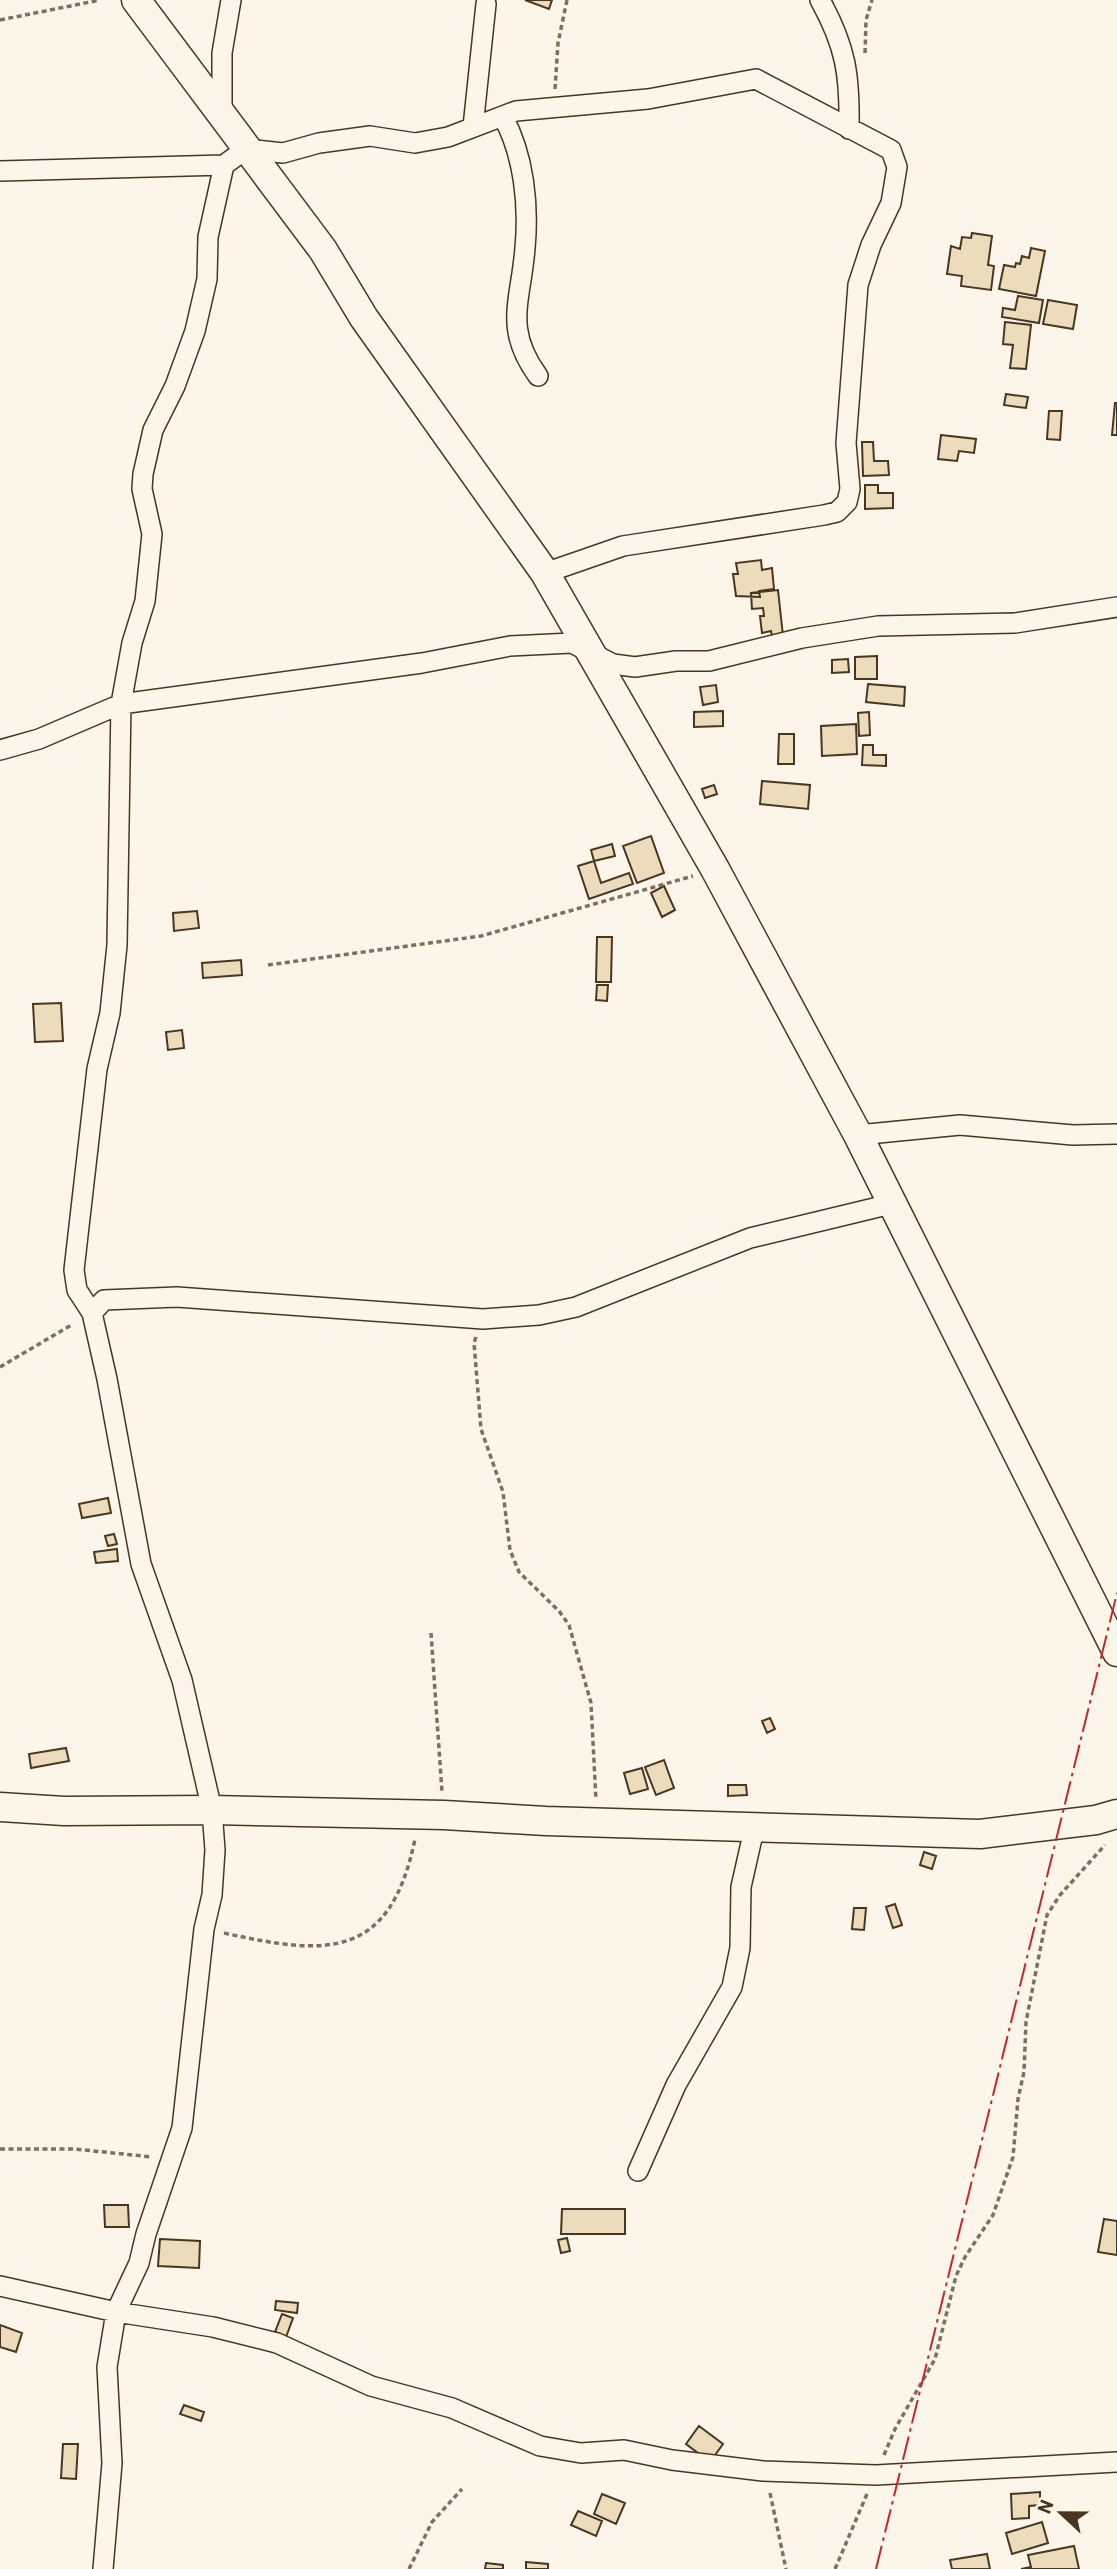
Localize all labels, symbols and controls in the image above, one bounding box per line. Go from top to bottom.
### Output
north arrow [1026,2478,1096,2548]
text: N [1032,2496,1058,2517]

